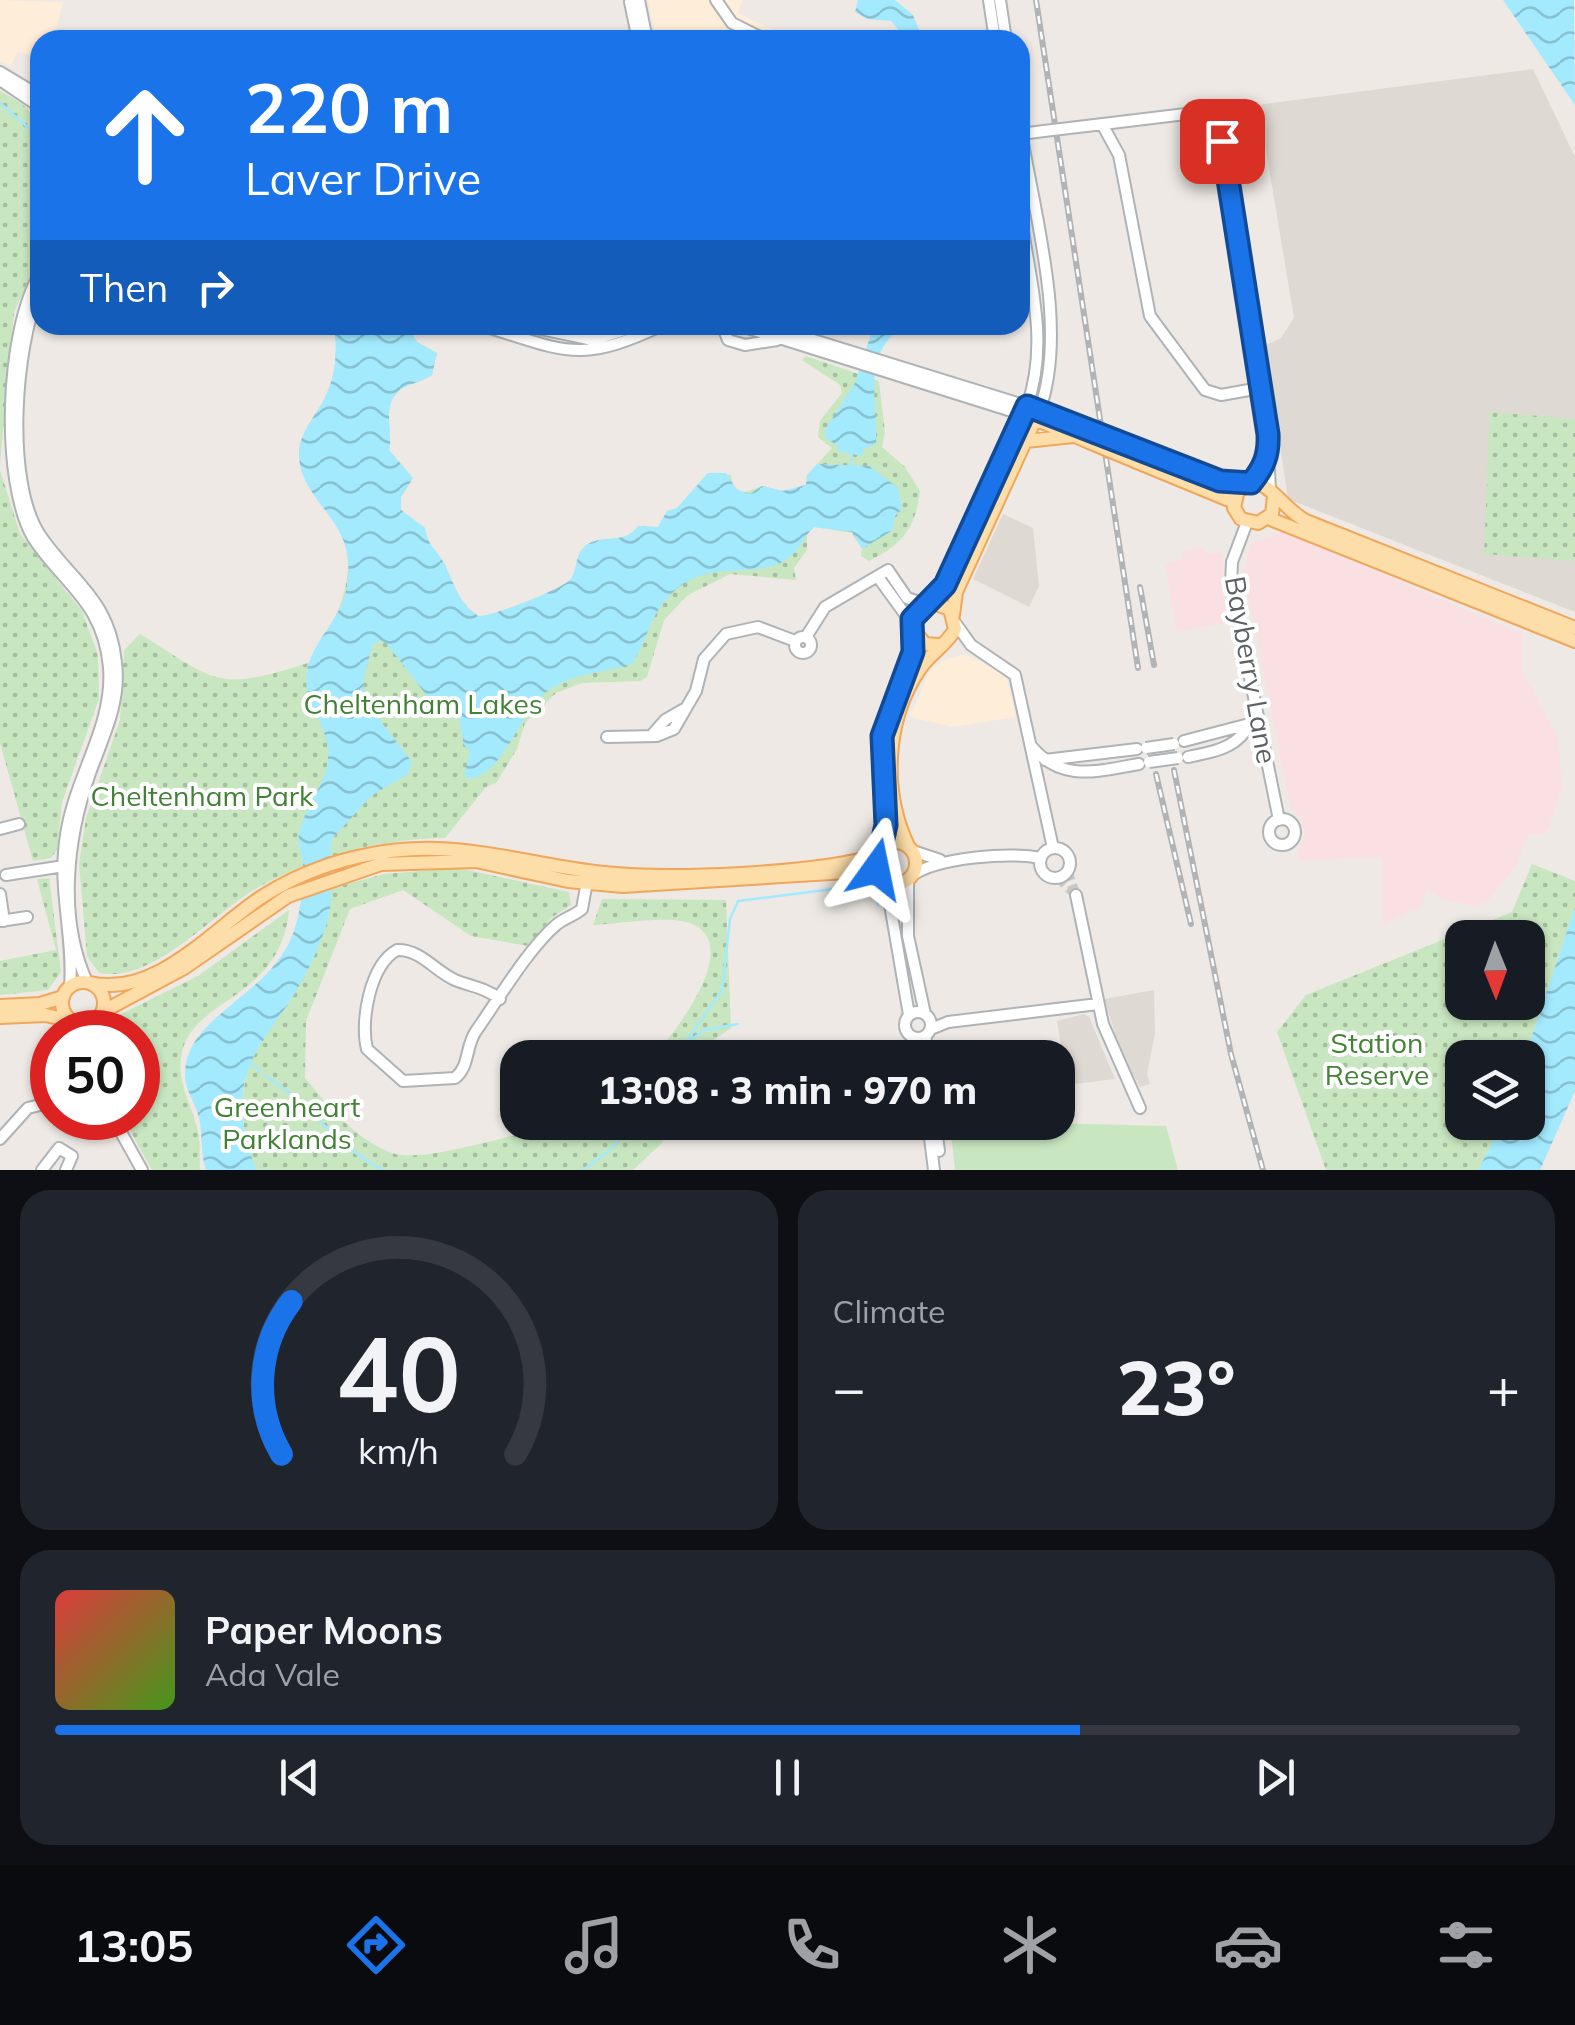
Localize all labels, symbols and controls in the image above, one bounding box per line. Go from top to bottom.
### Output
text: 220 m [245,63,453,151]
icon: ahead [80,70,210,200]
pin [1180,99,1265,184]
icon: arrive [1195,114,1250,169]
text: Laver Drive [245,150,481,206]
icon: right [188,260,243,315]
text: Then [80,264,168,312]
street label: Bayberry Lane [1218,573,1285,766]
park label: Cheltenham Lakes [303,686,543,721]
park label: Cheltenham Park [91,778,314,813]
position arrow [824,817,928,921]
north arrow [1445,920,1545,1020]
map controls [1445,920,1545,1140]
speed limit sign: 50 [30,1010,160,1140]
park label: Station Reserve [1325,1025,1429,1092]
button: layers [1445,1040,1545,1140]
text: 13:08 · 3 min · 970 m [598,1066,977,1114]
park label: Greenheart Parklands [214,1089,360,1156]
text: Climate [833,1291,945,1331]
text: 40 [336,1307,461,1438]
text: 23° [1117,1340,1236,1434]
text: − [833,1353,866,1422]
text: + [1487,1353,1520,1422]
text: km/h [358,1428,439,1473]
text: Paper Moons [205,1606,443,1654]
text: Ada Vale [205,1654,340,1694]
icon: previous [272,1750,327,1805]
icon: pause [760,1750,815,1805]
icon: next [1248,1750,1303,1805]
icon: directions [341,1910,411,1980]
icon: music [559,1910,629,1980]
icon: phone [777,1910,847,1980]
icon: climate [995,1910,1065,1980]
icon: car [1213,1910,1283,1980]
icon: filters [1431,1910,1501,1980]
text: 13:05 [74,1917,193,1973]

